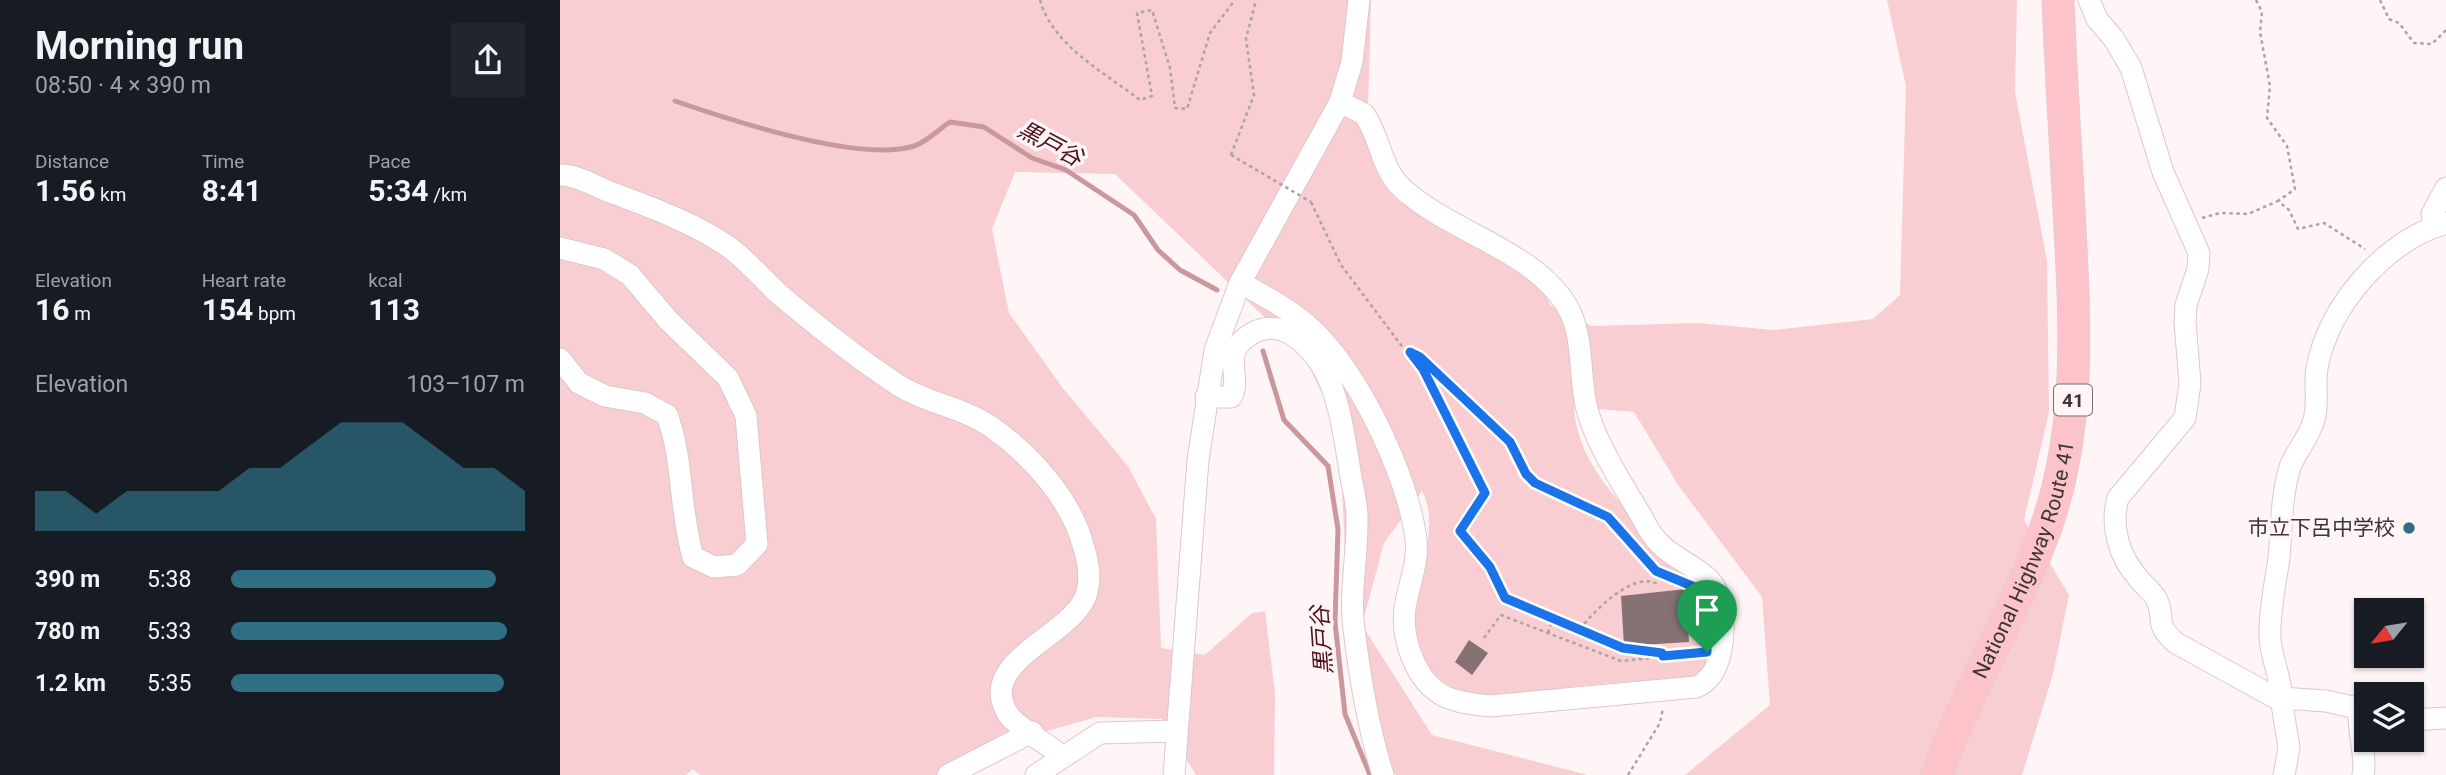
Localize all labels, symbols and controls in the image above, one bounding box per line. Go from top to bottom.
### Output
button: share [451,23,525,97]
text: Morning run [35,24,244,68]
text: 08:50 · 4 × 390 m [35,72,211,99]
water label: 黒戸谷 [1013,116,1089,173]
text: Distance [35,150,109,173]
text: Time [202,150,244,173]
text: Pace [368,150,411,173]
text: 1.56 [35,173,95,208]
text: 8:41 [202,173,262,208]
text: 5:34 [368,173,428,208]
text: km [95,183,126,206]
text: /km [428,183,467,206]
text: Elevation [35,269,112,292]
text: Heart rate [202,269,286,292]
text: kcal [368,269,403,292]
text: 16 [35,292,69,327]
text: 154 [202,292,253,327]
text: 113 [368,292,420,327]
text: m [69,302,91,325]
text: bpm [253,302,296,325]
text: Elevation [35,371,128,398]
text: 103–107 m [406,371,525,398]
road number: 41 [2054,384,2092,416]
street label: National Highway Route 41 [1968,439,2079,682]
place label: 市立下呂中学校 [2248,516,2395,540]
marker: 市立下呂中学校 [2401,520,2417,536]
text: 390 m [35,566,100,593]
text: 5:38 [147,566,191,593]
pin [1677,580,1737,652]
icon: arrive [1688,591,1726,629]
north arrow [2354,598,2424,668]
map controls [2354,598,2424,752]
water label: 黒戸谷 [1306,603,1338,675]
text: 780 m [35,618,100,645]
text: 5:33 [147,618,191,645]
text: 1.2 km [35,670,106,697]
text: 5:35 [147,670,191,697]
button: layers [2354,682,2424,752]

